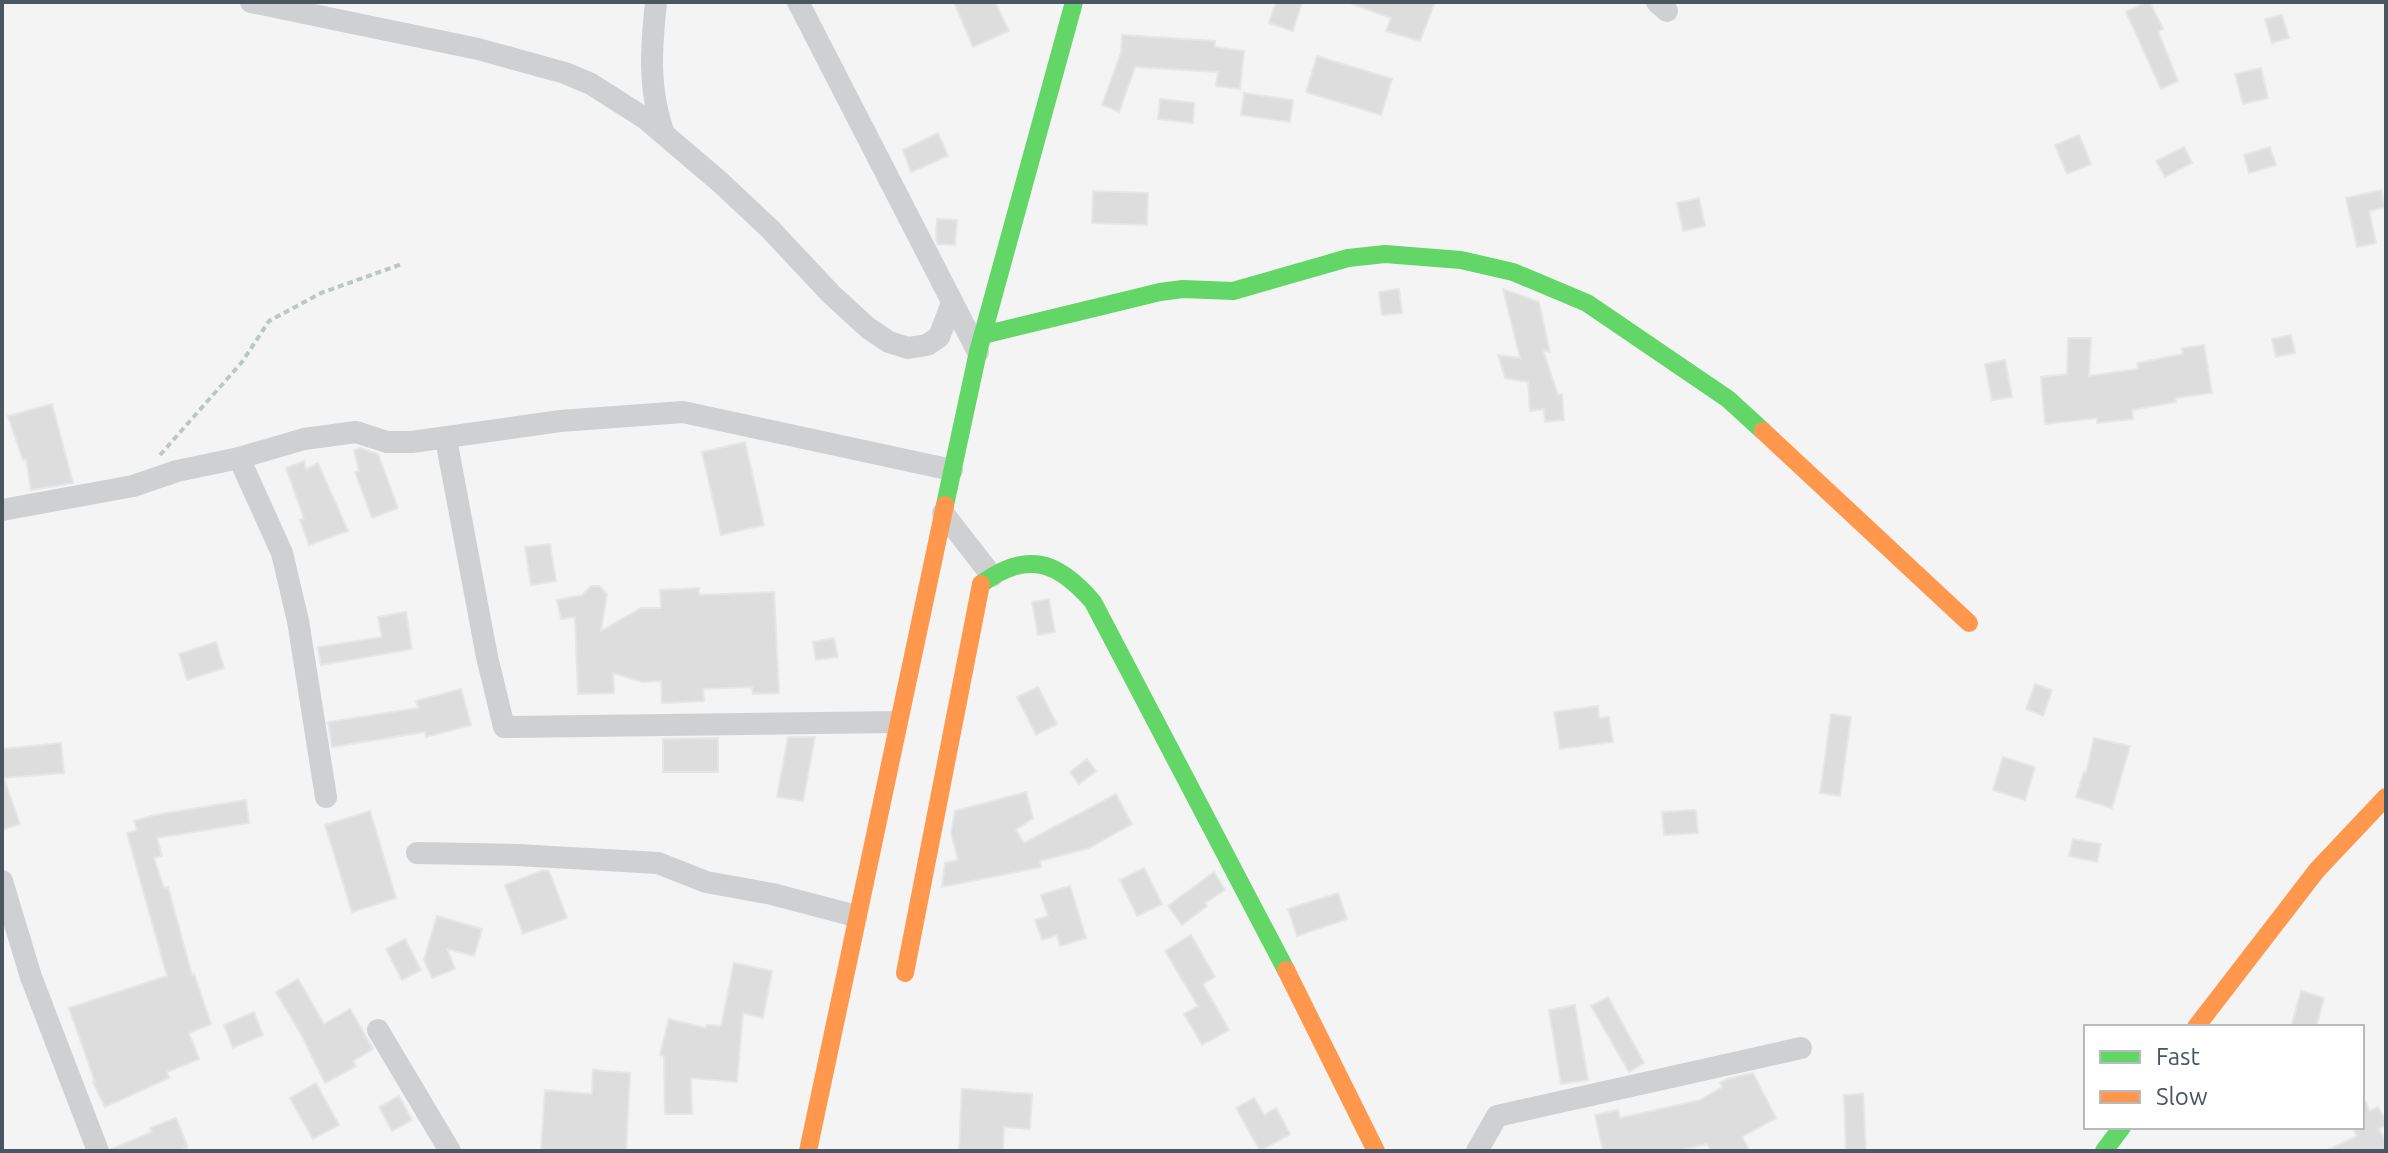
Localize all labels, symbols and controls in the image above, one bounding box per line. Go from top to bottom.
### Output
legend [2084,1025,2364,1129]
text: Fast [2156,1043,2200,1070]
text: Slow [2156,1083,2208,1110]

